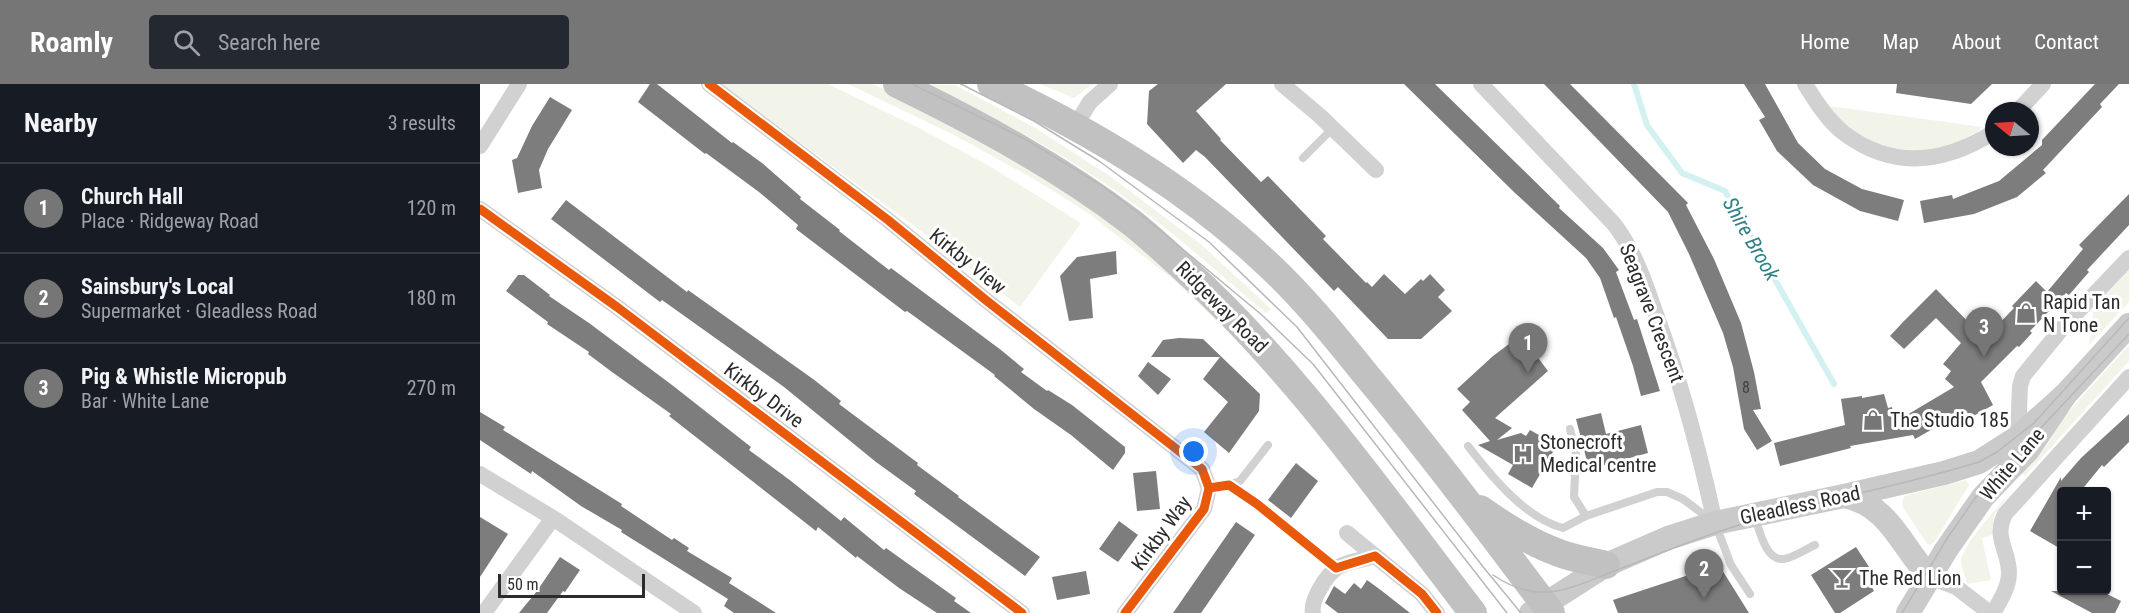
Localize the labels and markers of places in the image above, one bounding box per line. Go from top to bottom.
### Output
place label: Rapid Tan N Tone [2043,290,2120,337]
shop icon: Rapid Tan N Tone [2014,301,2038,325]
pin: 3 [1964,308,2004,357]
pin: 1 [1508,324,1548,373]
shop icon: The Studio 185 [1861,408,1885,432]
place label: The Studio 185 [1890,408,2009,432]
place label: Stonecroft Medical centre [1540,430,1657,477]
hospital icon: Stonecroft Medical centre [1511,442,1535,466]
pin: 2 [1684,550,1724,599]
bar icon: The Red Lion [1830,566,1854,590]
place label: The Red Lion [1859,566,1961,590]

